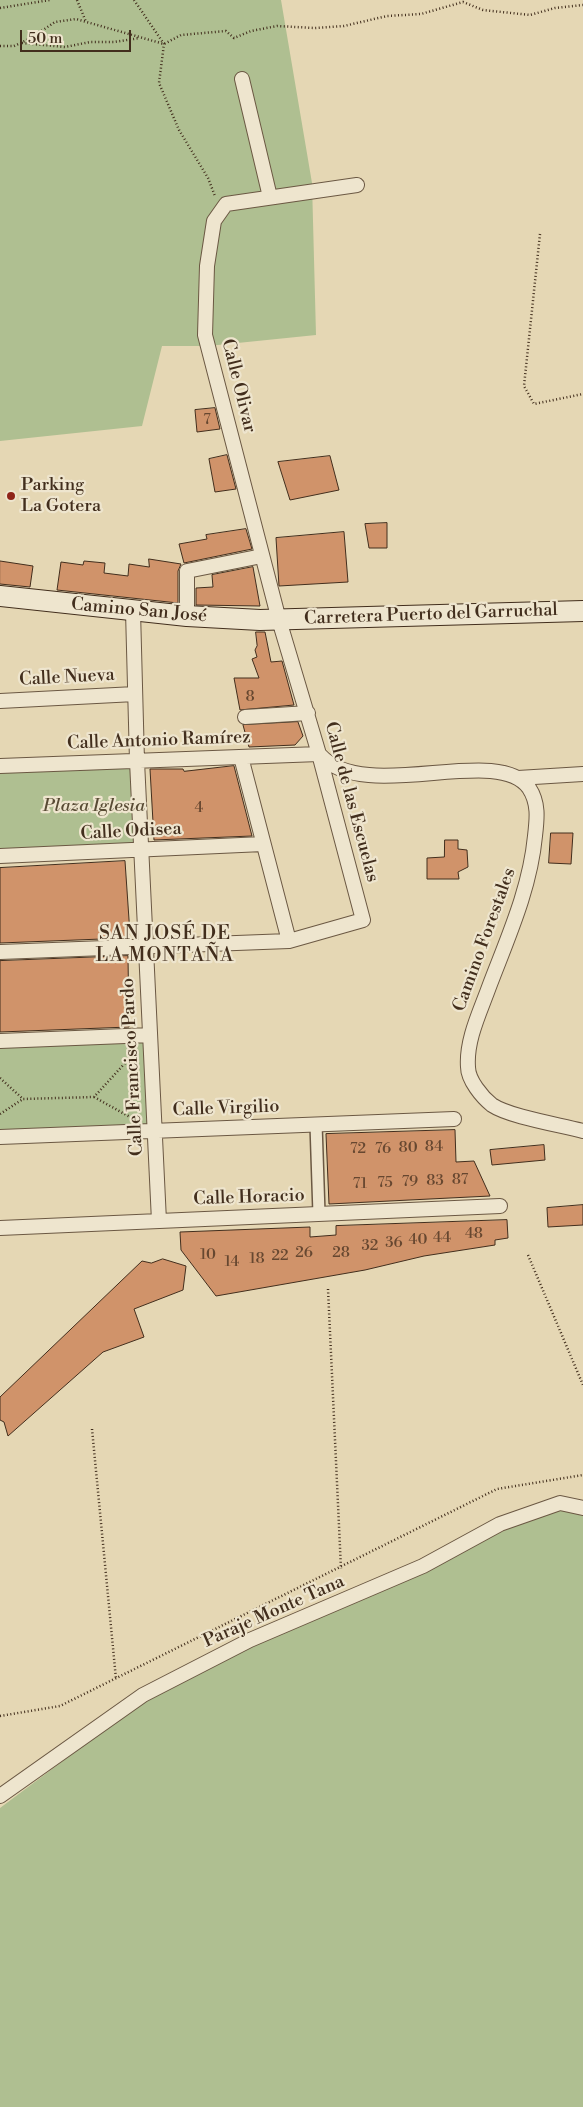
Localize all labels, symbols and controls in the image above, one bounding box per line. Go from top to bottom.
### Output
scale bar [22,20,134,52]
text: 50 m [28,29,62,48]
street label: Calle Olivar [216,337,260,435]
house number: 7 [203,411,211,429]
place label: Parking La Gotera [21,475,101,518]
marker: Parking La Gotera [5,490,17,502]
street label: Camino San José [70,594,208,628]
street label: Carretera Puerto del Garruchal [304,600,558,630]
street label: Calle Nueva [19,665,115,691]
house number: 8 [245,688,255,706]
street label: Calle de las Escuelas [319,719,383,885]
street label: Calle Antonio Ramírez [67,727,251,755]
park label: Plaza Iglesia [43,796,145,818]
house number: 4 [195,799,203,817]
street label: Calle Odisea [80,819,182,845]
street label: Camino Forestales [449,865,521,1015]
district label: SAN JOSÉ DE LA MONTAÑA [94,923,236,967]
street label: Calle Francisco Pardo [118,977,148,1157]
street label: Calle Virgilio [172,1096,280,1122]
house number: 84 [425,1138,443,1156]
house number: 80 [398,1139,418,1157]
house number: 72 [350,1140,366,1158]
house number: 76 [375,1140,391,1158]
house number: 87 [452,1171,468,1189]
house number: 83 [426,1172,444,1190]
house number: 79 [402,1173,418,1191]
house number: 75 [377,1174,393,1192]
house number: 71 [353,1175,367,1193]
street label: Calle Horacio [193,1185,305,1211]
house number: 48 [465,1225,483,1243]
house number: 44 [433,1229,451,1247]
house number: 40 [409,1231,427,1249]
house number: 36 [385,1234,403,1252]
house number: 32 [362,1237,378,1255]
house number: 26 [295,1244,313,1262]
house number: 28 [332,1244,350,1262]
house number: 10 [200,1246,216,1264]
house number: 22 [271,1247,289,1265]
house number: 18 [249,1250,265,1268]
house number: 14 [225,1253,239,1271]
street label: Paraje Monte Tana [200,1571,348,1653]

